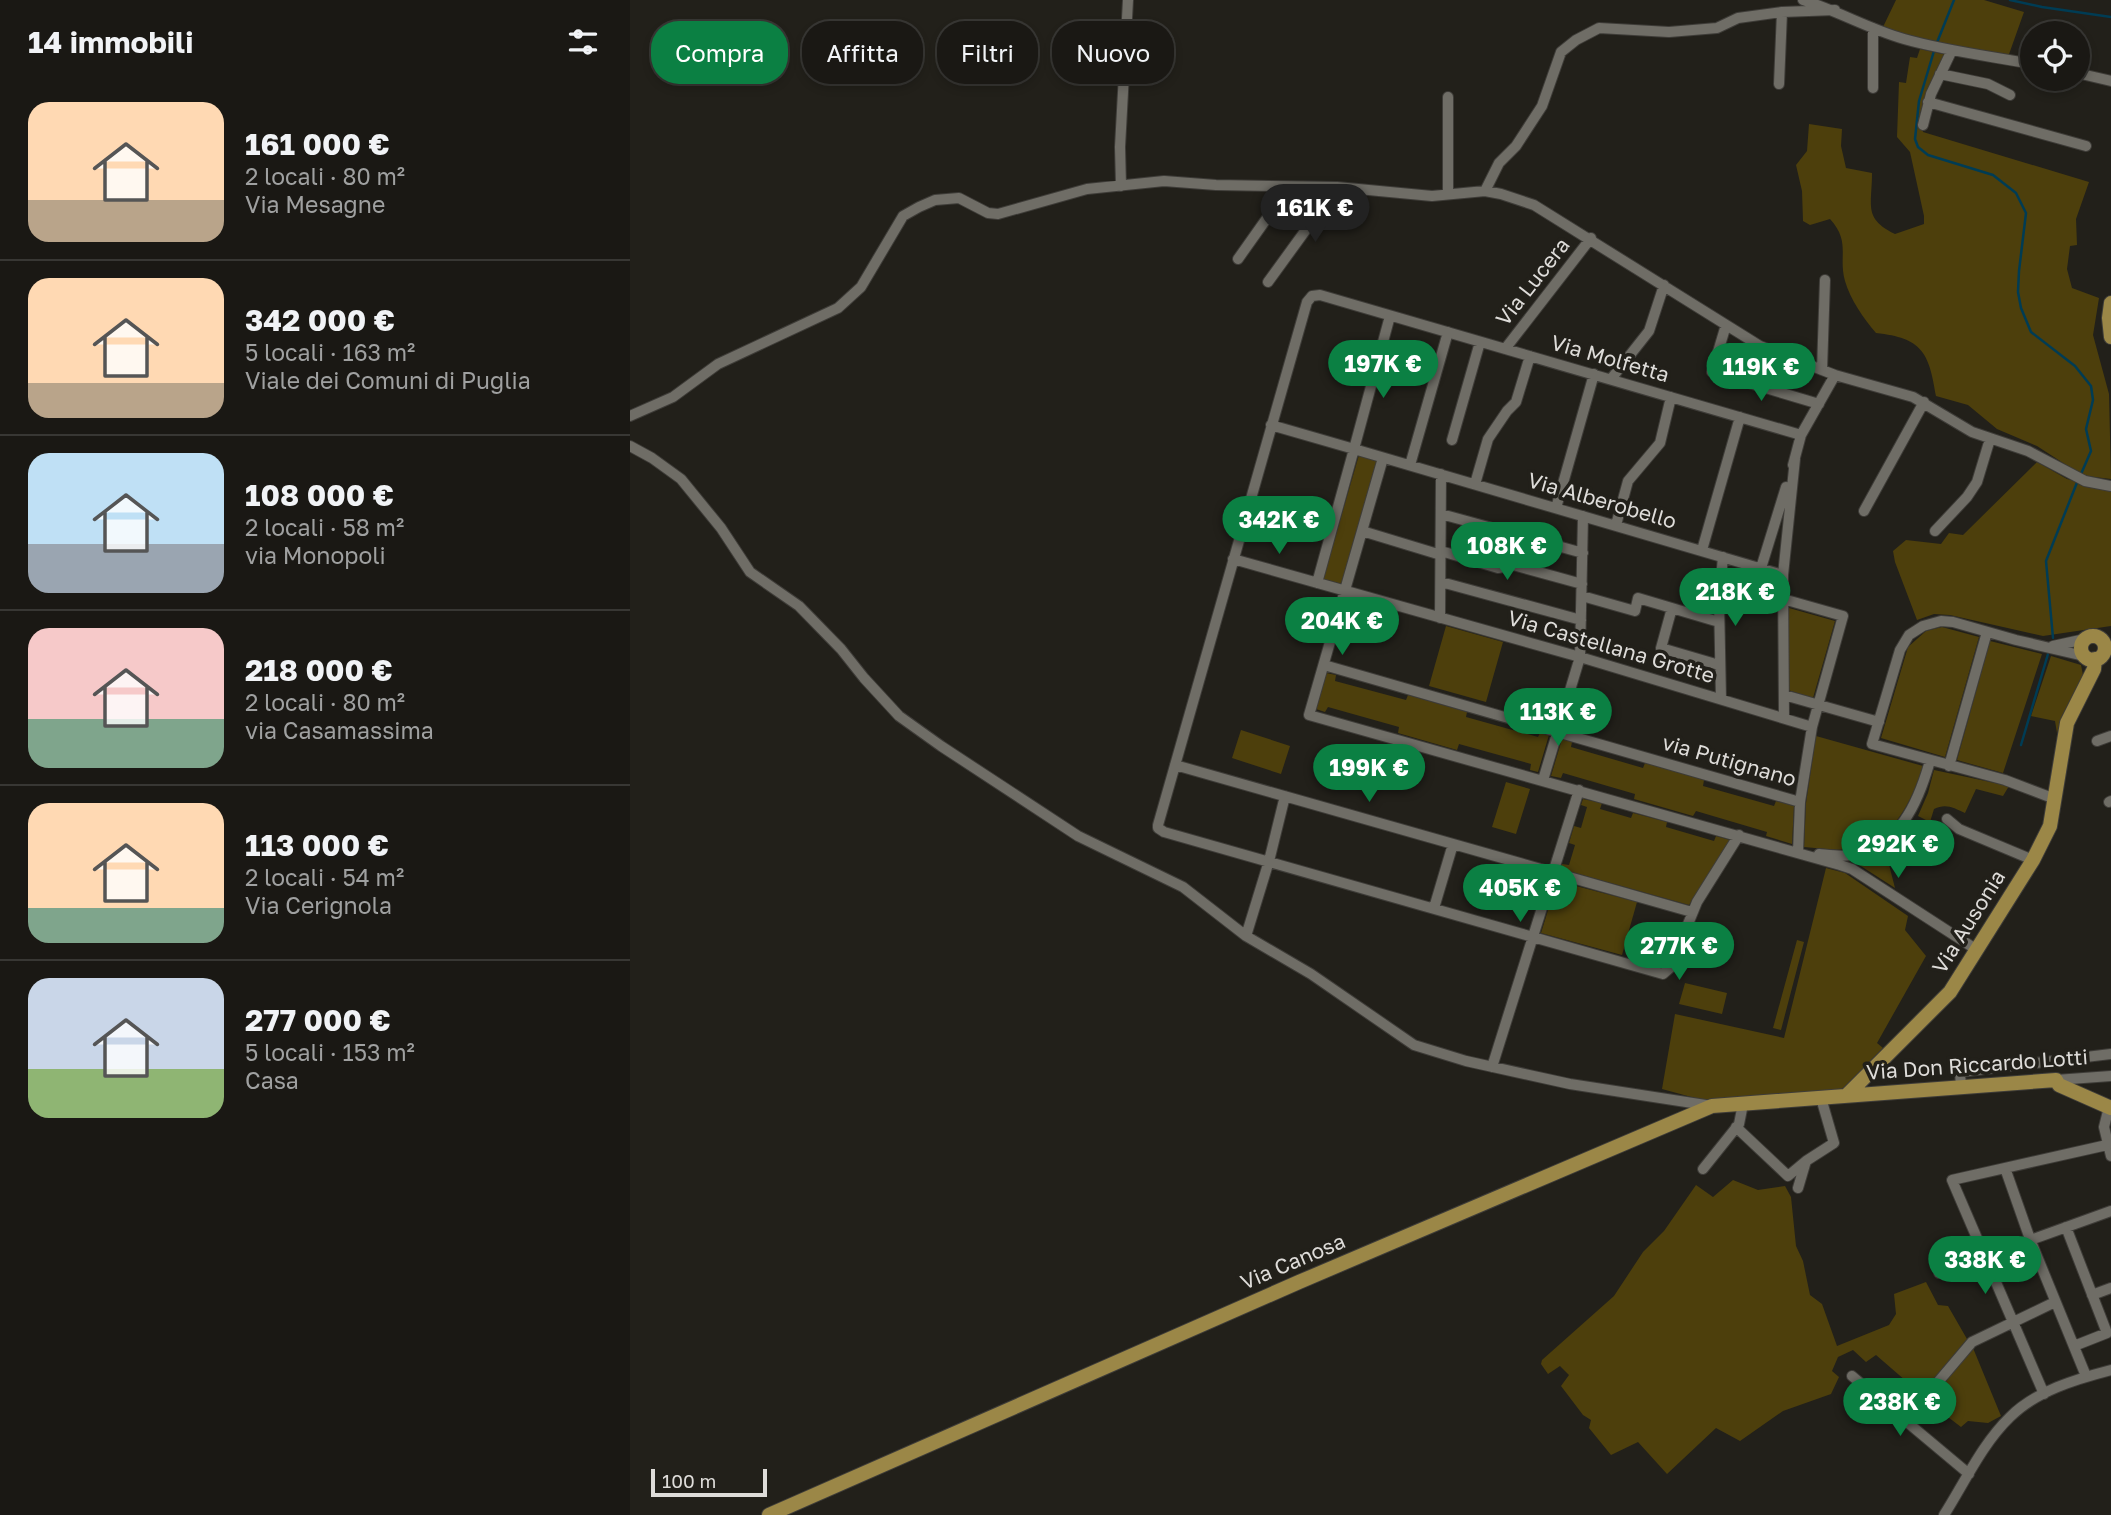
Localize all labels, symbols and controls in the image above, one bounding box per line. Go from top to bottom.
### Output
chip: Compra [651,21,788,84]
chip: Affitta [802,21,923,84]
chip: Filtri [937,21,1038,84]
chip: Nuovo [1052,21,1174,84]
map controls [2020,21,2090,91]
button: locate [2020,21,2090,91]
icon: filters [564,23,602,61]
text: 14 immobili [28,24,193,60]
text: 161 000 € [245,126,390,162]
icon: home [84,130,168,214]
text: 2 locali · 80 m² [245,162,405,190]
pin: 161K € [1258,184,1372,244]
text: Via Mesagne [245,190,385,218]
text: 161K € [1277,193,1353,221]
street label: Via Lucera [1490,232,1575,331]
text: 342 000 € [245,302,395,338]
icon: home [84,306,168,390]
street label: Via Molfetta [1548,329,1672,387]
text: 5 locali · 163 m² [245,338,415,366]
pin: 197K € [1326,340,1440,400]
pin: 119K € [1704,344,1818,403]
text: 197K € [1344,349,1422,377]
text: 119K € [1723,352,1799,380]
text: Viale dei Comuni di Puglia [245,366,531,394]
street label: Via Alberobello [1525,466,1680,534]
text: 108 000 € [245,477,394,513]
icon: home [84,481,168,565]
pin: 342K € [1222,496,1336,556]
text: 342K € [1238,505,1320,533]
text: 2 locali · 58 m² [245,513,404,541]
pin: 108K € [1450,522,1564,582]
text: 108K € [1467,531,1547,559]
text: via Monopoli [245,541,386,569]
pin: 218K € [1678,568,1792,628]
text: 218K € [1695,577,1775,605]
pin: 204K € [1285,598,1399,657]
street label: Via Castellana Grotte [1505,604,1718,688]
text: 204K € [1301,606,1383,634]
text: 218 000 € [245,652,393,688]
icon: home [84,656,168,740]
text: 2 locali · 80 m² [245,688,405,716]
pin: 113K € [1501,688,1615,748]
text: 113K € [1520,697,1596,725]
text: via Casamassima [245,716,434,744]
street label: via Putignano [1659,728,1799,792]
pin: 199K € [1312,744,1426,804]
text: 199K € [1329,753,1409,781]
pin: 292K € [1841,820,1955,880]
text: 113 000 € [245,827,389,863]
text: 292K € [1857,829,1939,857]
icon: home [84,831,168,915]
text: 2 locali · 54 m² [245,863,404,891]
pin: 405K € [1463,864,1577,924]
street label: Via Ausonia [1926,865,2010,978]
text: 405K € [1479,873,1561,901]
text: Via Cerignola [245,891,392,919]
pin: 277K € [1622,922,1736,982]
text: 277K € [1640,931,1718,959]
text: 277 000 € [245,1002,391,1038]
icon: home [84,1006,168,1090]
text: 5 locali · 153 m² [245,1038,415,1066]
street label: Via Don Riccardo Lotti [1865,1043,2089,1085]
text: Casa [245,1066,299,1094]
street label: Via Canosa [1236,1227,1349,1295]
pin: 338K € [1928,1236,2042,1296]
text: 338K € [1944,1245,2026,1273]
pin: 238K € [1843,1378,1957,1438]
text: 238K € [1859,1387,1941,1415]
scale bar [651,1466,766,1498]
text: 100 m [662,1469,716,1492]

